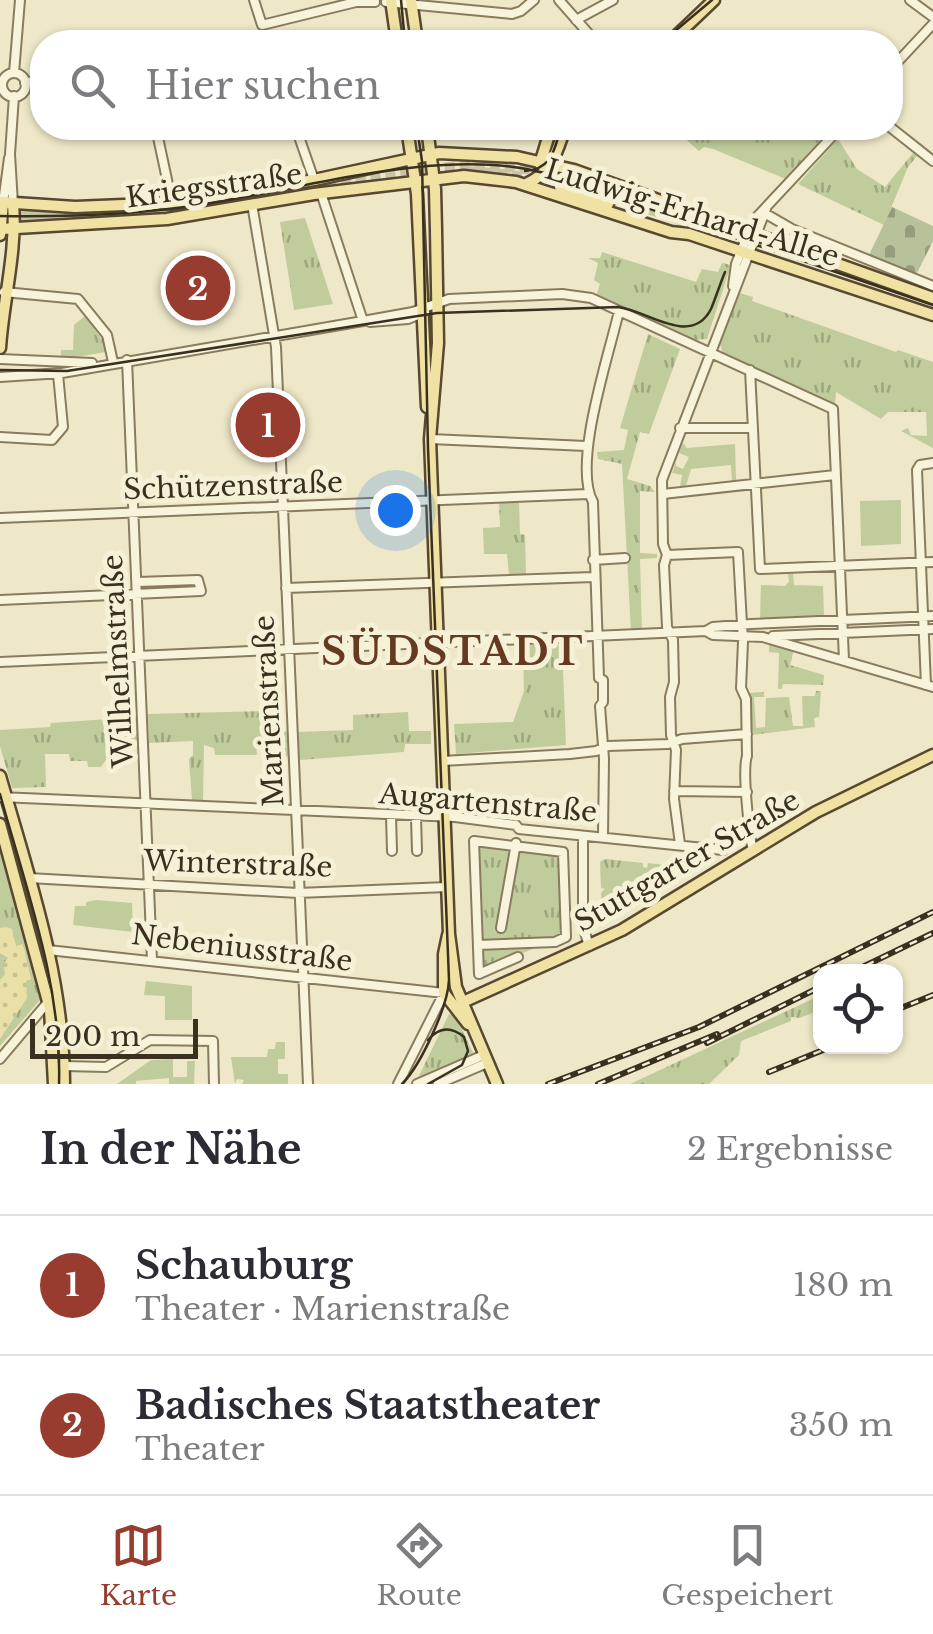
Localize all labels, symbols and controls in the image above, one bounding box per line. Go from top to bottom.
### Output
search box [30,30,903,140]
icon: search [65,58,120,113]
text: Hier suchen [145,62,380,109]
street label: Ludwig-Erhard-Allee [541,152,843,274]
street label: Kriegsstraße [124,156,304,216]
pin: 2 [166,250,230,326]
pin: 1 [236,388,300,462]
street label: Schützenstraße [122,465,344,507]
your location [370,485,421,536]
street label: Wilhelmstraße [95,554,141,769]
street label: Marienstraße [247,614,291,808]
district label: SÜDSTADT [321,627,585,675]
street label: Augartenstraße [376,776,599,830]
street label: Stuttgarter Straße [568,782,806,940]
street label: Winterstraße [142,843,333,885]
street label: Nebeniusstraße [129,917,355,979]
map controls [813,964,903,1054]
button: locate [813,964,903,1054]
scale bar [30,1014,198,1058]
text: 200 m [45,1019,140,1054]
text: In der Nähe [40,1123,302,1175]
text: 2 Ergebnisse [687,1129,893,1169]
text: Schauburg [135,1242,352,1289]
text: 1 [66,1265,79,1305]
text: 180 m [793,1265,893,1305]
text: Theater · Marienstraße [135,1289,510,1329]
text: Badisches Staatstheater [135,1382,600,1429]
text: 2 [62,1405,83,1445]
text: 350 m [789,1405,893,1445]
text: Theater [135,1429,264,1469]
tab: Karte [100,1518,177,1613]
tab: Route [376,1518,462,1613]
tab: Gespeichert [661,1518,833,1613]

